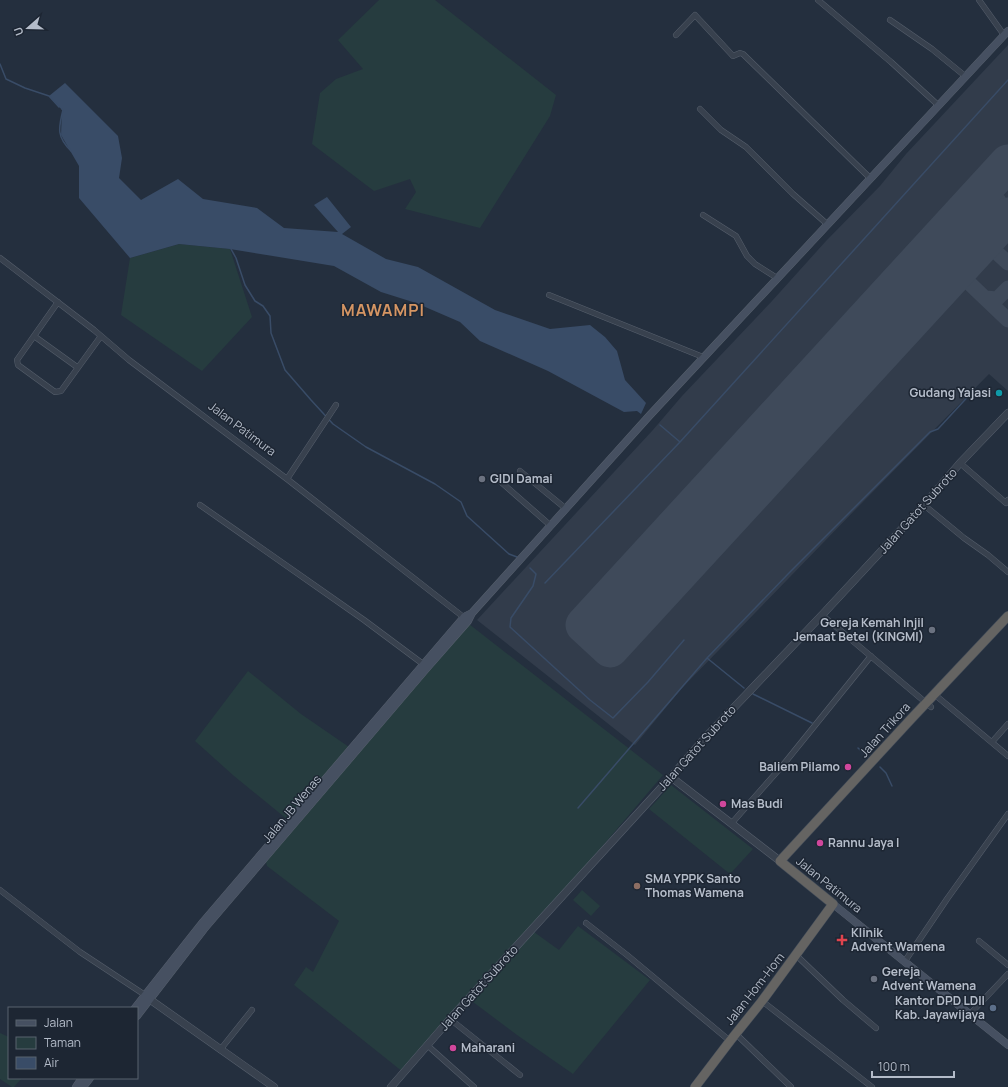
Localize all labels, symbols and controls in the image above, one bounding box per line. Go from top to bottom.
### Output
north arrow [8,8,48,48]
text: U [10,25,27,38]
district label: MAWAMPI [341,299,425,321]
place label: Gudang Yajasi [910,384,991,401]
marker: Gudang Yajasi [994,388,1004,398]
street label: Jalan Patimura [205,398,280,460]
street label: Jalan Gatot Subroto [875,464,961,557]
place label: GIDI Damai [490,470,553,487]
marker: GIDI Damai [477,474,487,484]
place label: Gereja Kemah Injil Jemaat Betel (KINGMI) [793,614,924,645]
marker: Gereja Kemah Injil Jemaat Betel (KINGMI) [927,625,937,635]
street label: Jalan Trikora [855,698,914,761]
street label: Jalan Gatot Subroto [654,701,740,794]
place label: Baliem Pilamo [759,758,840,775]
marker: Baliem Pilamo [843,762,853,772]
street label: Jalan JB Wenas [258,771,325,846]
place label: Mas Budi [731,795,783,812]
marker: Mas Budi [718,799,728,809]
place label: Rannu Jaya I [828,834,899,851]
marker: Rannu Jaya I [815,838,825,848]
street label: Jalan Patimura [793,853,866,917]
place label: SMA YPPK Santo Thomas Wamena [645,870,744,901]
marker: SMA YPPK Santo Thomas Wamena [632,881,642,891]
place label: Klinik Advent Wamena [851,924,945,955]
marker: Klinik Advent Wamena [836,934,848,946]
street label: Jalan Gatot Subroto [436,941,522,1034]
street label: Jalan Hom-Hom [721,949,788,1028]
place label: Gereja Advent Wamena [882,963,976,994]
marker: Gereja Advent Wamena [869,974,879,984]
place label: Kantor DPD LDII Kab. Jayawijaya [895,992,985,1023]
marker: Kantor DPD LDII Kab. Jayawijaya [988,1003,998,1013]
legend [8,1007,138,1079]
text: Jalan [44,1014,73,1031]
text: Taman [44,1034,81,1051]
place label: Maharani [461,1039,515,1056]
marker: Maharani [448,1043,458,1053]
scale bar [872,1053,954,1079]
text: Air [44,1054,59,1071]
text: 100 m [878,1058,910,1075]

